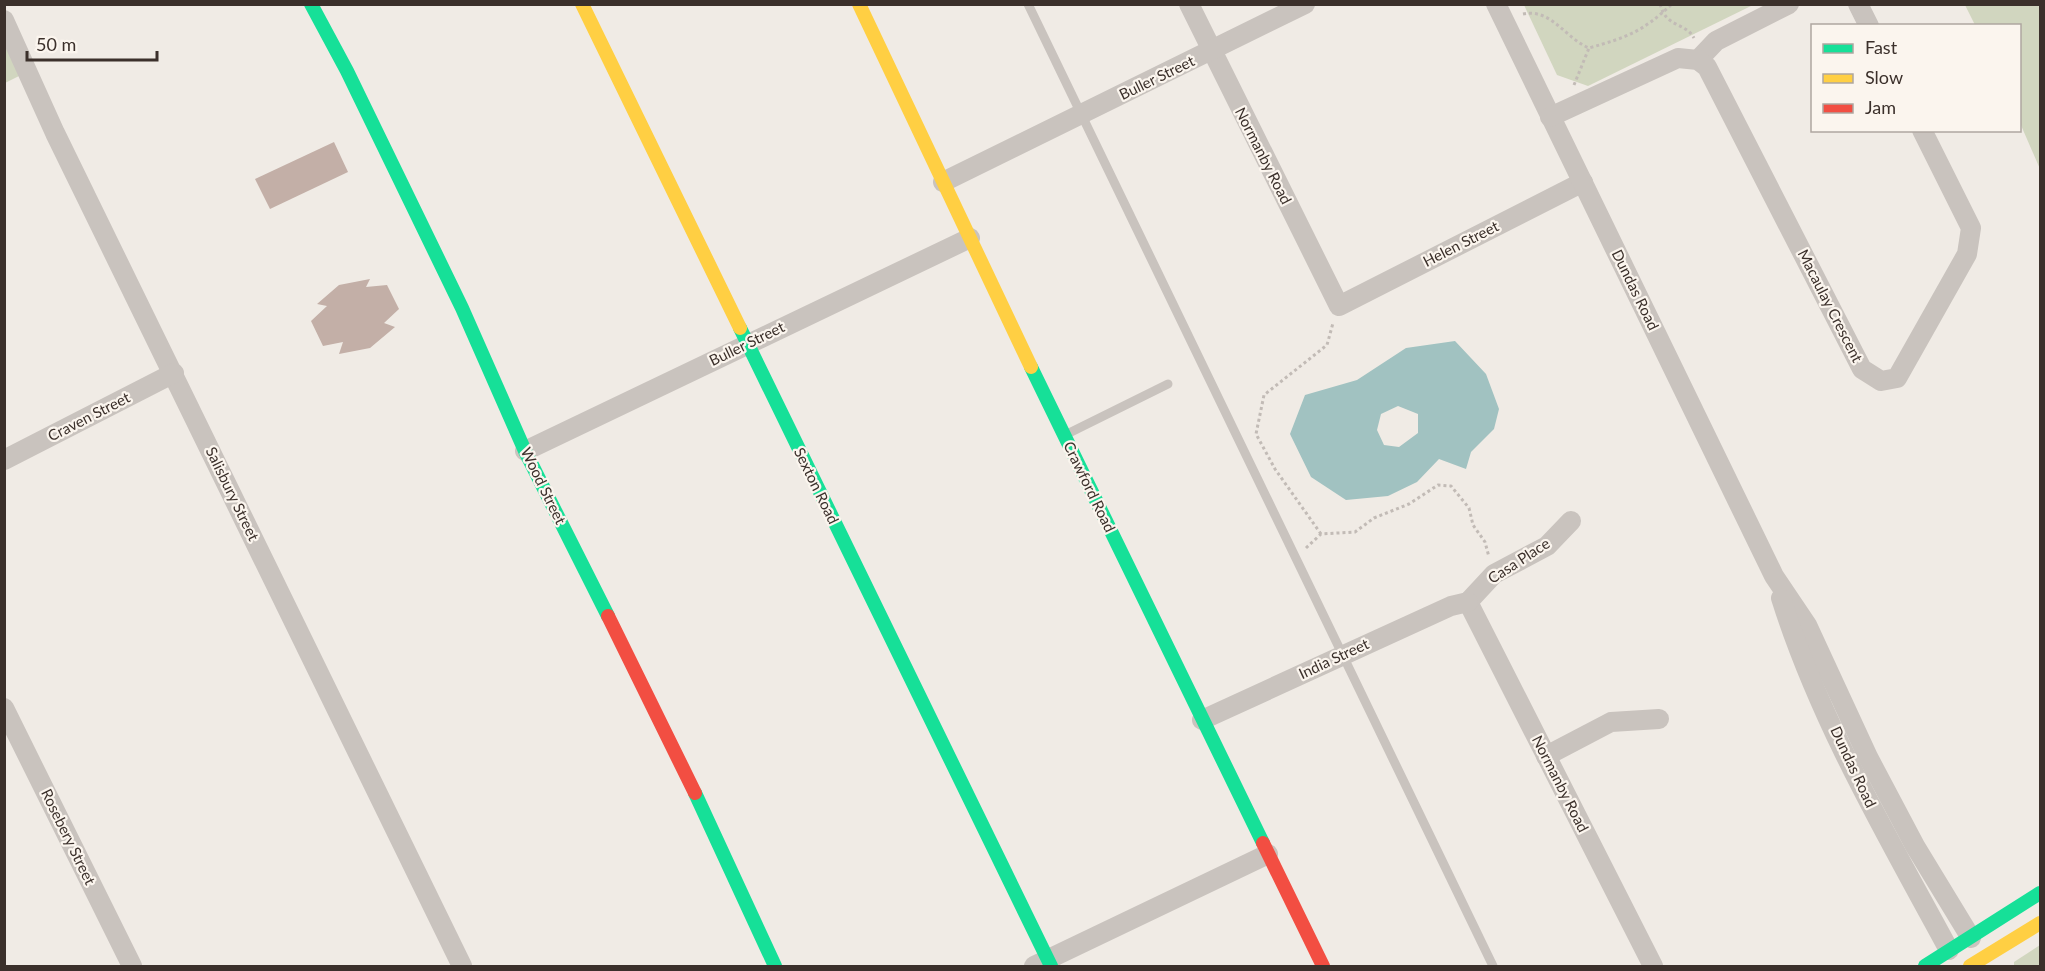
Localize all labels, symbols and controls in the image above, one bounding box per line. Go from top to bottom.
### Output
scale bar [27,24,158,62]
legend [1811,24,2021,132]
text: 50 m [36,33,76,55]
text: Fast [1865,36,1898,58]
street label: Buller Street [1116,51,1198,103]
text: Slow [1865,66,1903,88]
text: Jam [1865,96,1896,118]
street label: Normanby Road [1232,104,1296,207]
street label: Helen Street [1420,216,1502,270]
street label: Dundas Road [1609,246,1663,333]
street label: Macaulay Crescent [1795,246,1867,366]
street label: Buller Street [706,317,788,369]
street label: Craven Street [44,387,133,445]
street label: Crawford Road [1060,438,1120,535]
street label: Salisbury Street [202,444,264,544]
street label: Wood Street [518,444,571,528]
street label: Sexton Road [791,444,843,527]
street label: Casa Place [1484,533,1553,587]
street label: India Street [1296,634,1372,682]
street label: Dundas Road [1827,723,1881,810]
street label: Normanby Road [1529,732,1593,835]
street label: Rosebery Street [38,786,100,888]

